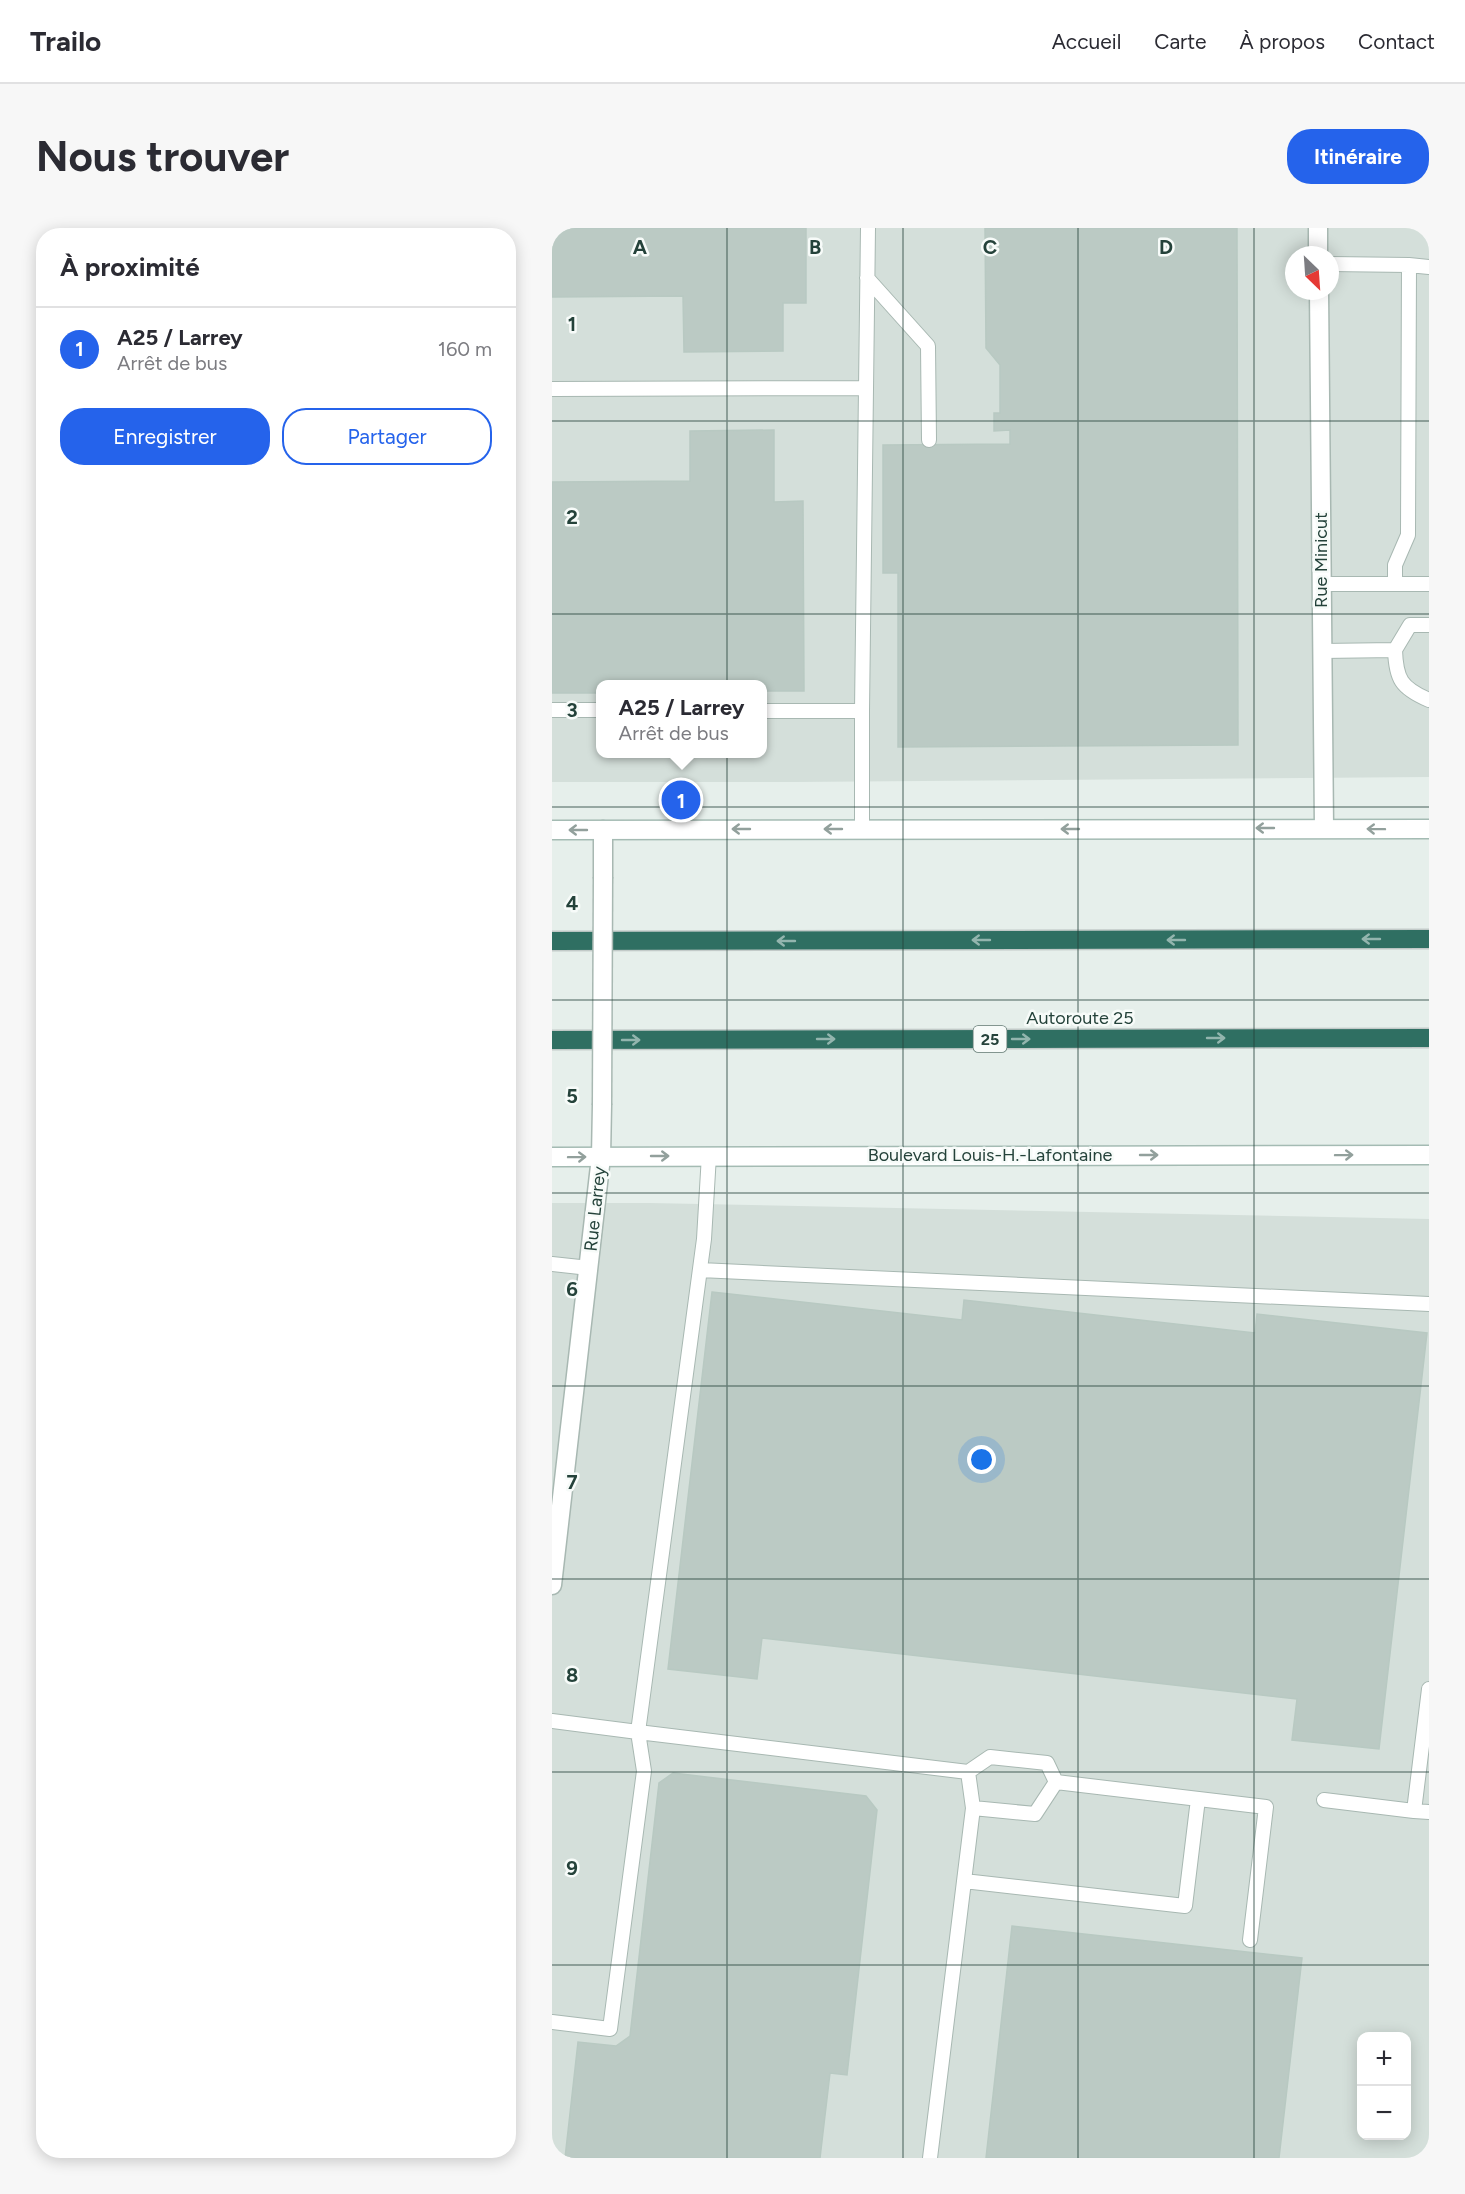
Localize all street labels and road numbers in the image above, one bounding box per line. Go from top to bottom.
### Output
street label: Rue Minicut [1310,512,1332,608]
street label: Autoroute 25 [1026,1007,1134,1029]
road number: 25 [974,1026,1006,1052]
street label: Boulevard Louis-H.-Lafontaine [868,1144,1113,1166]
street label: Rue Larrey [580,1165,610,1253]

